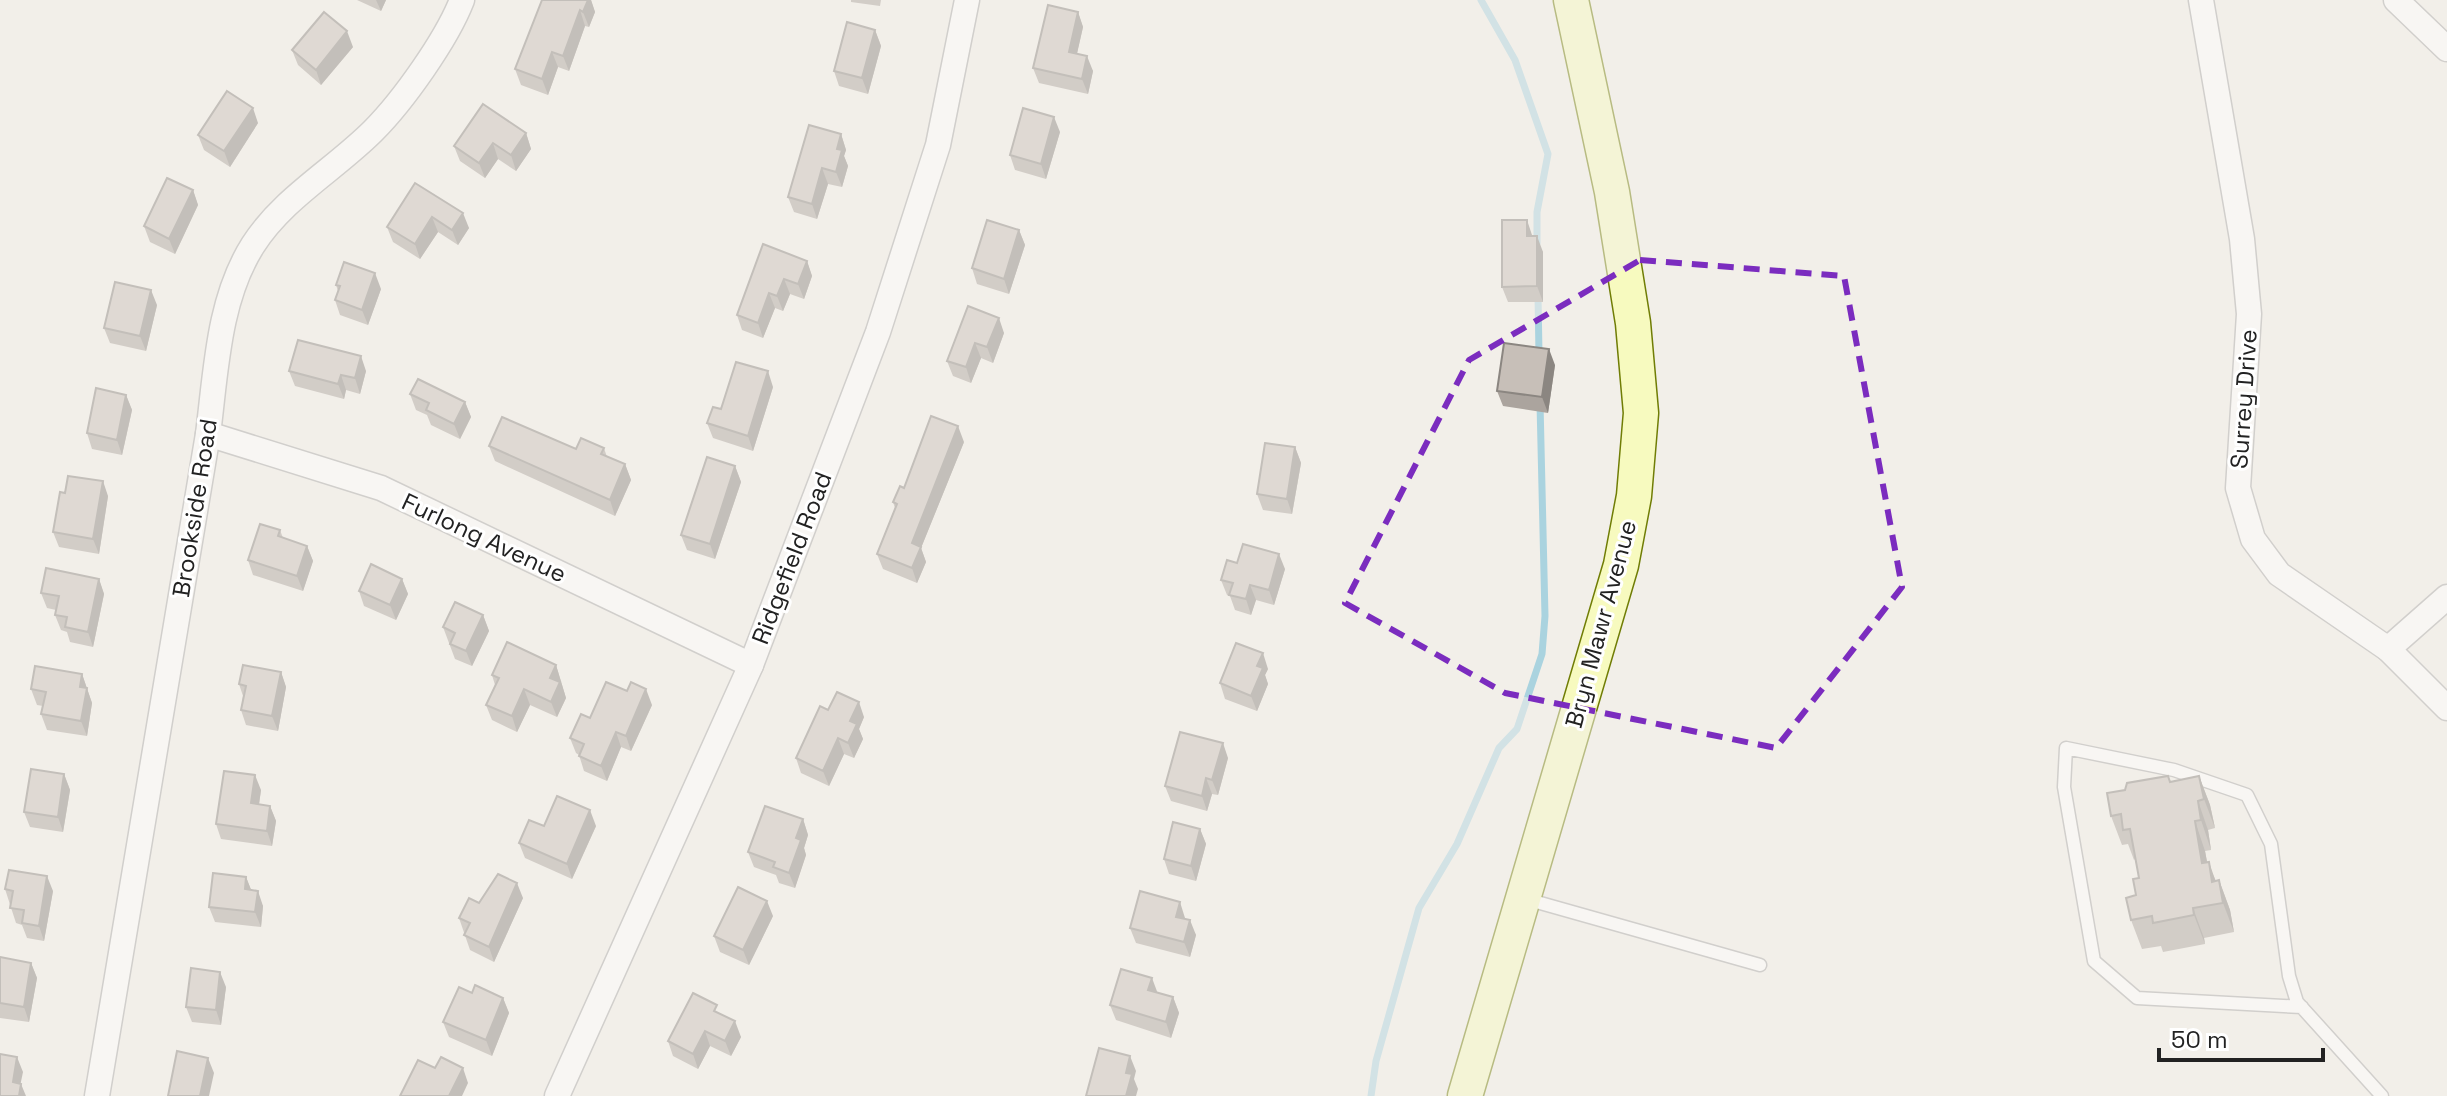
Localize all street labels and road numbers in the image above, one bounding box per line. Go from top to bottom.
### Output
street label: Surrey Drive [2223,328,2264,470]
street label: Brookside Road [165,417,224,599]
street label: Ridgefield Road [744,467,839,648]
street label: Furlong Avenue [397,486,571,589]
street label: Bryn Mawr Avenue [1558,517,1643,731]

